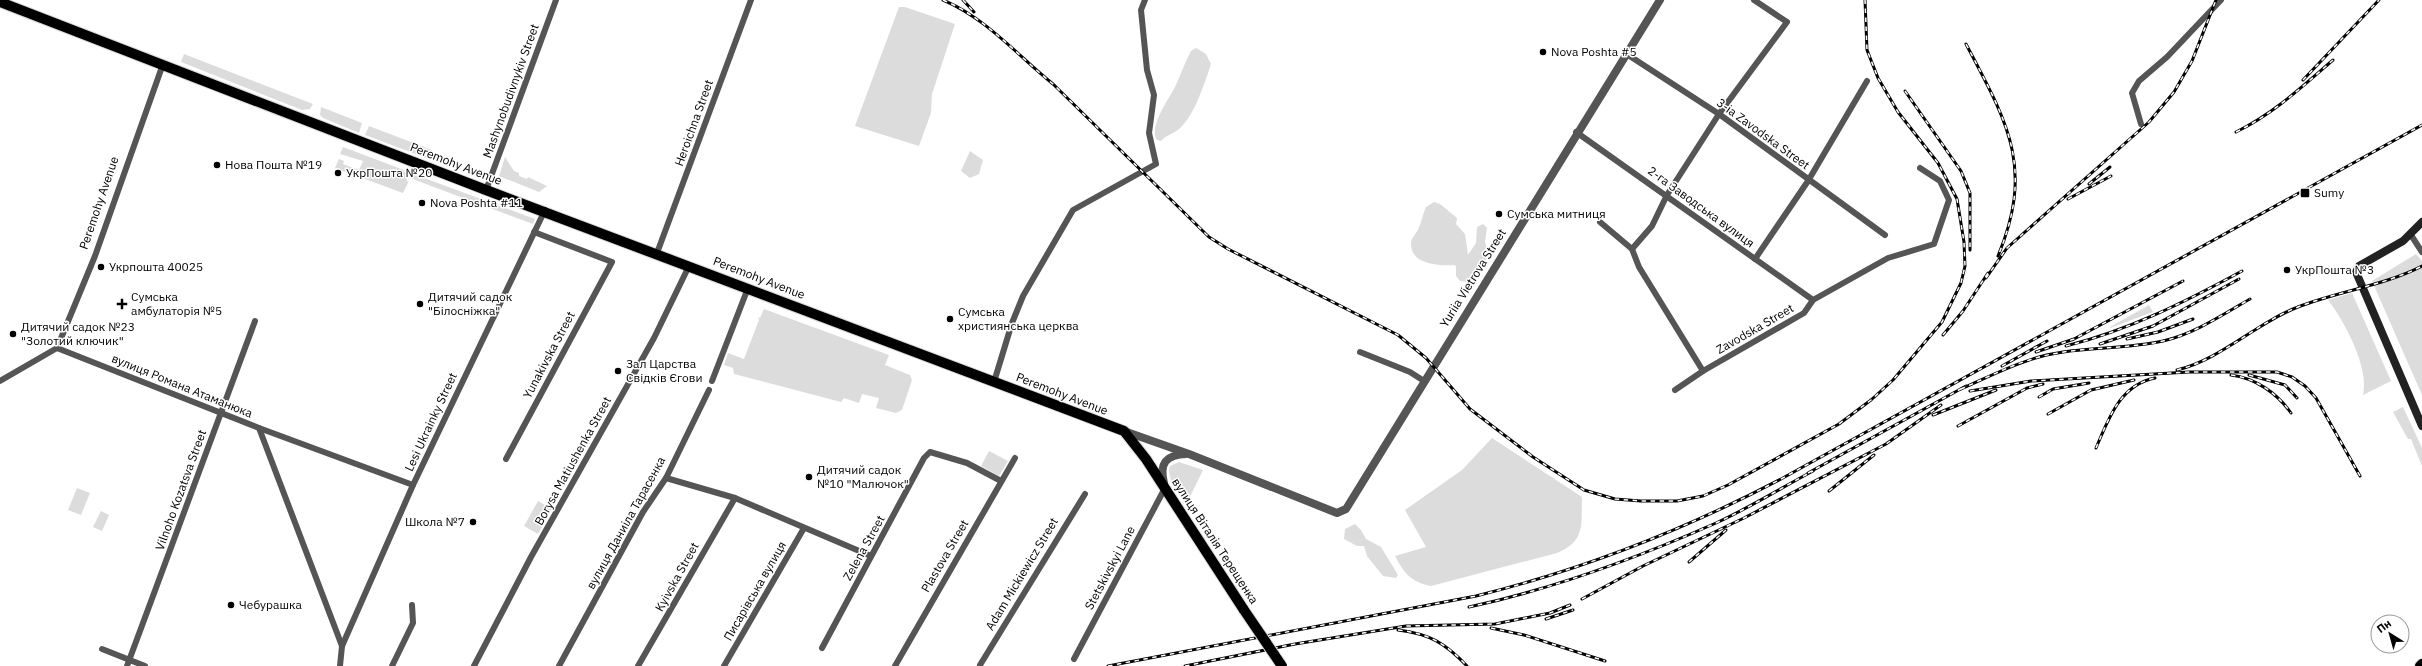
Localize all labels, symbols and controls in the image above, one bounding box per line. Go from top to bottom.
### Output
street label: Mashynobudivnykiv Street [479,22,542,160]
place label: Nova Poshta #5 [1551,44,1637,59]
marker: Nova Poshta #5 [1538,47,1548,57]
street label: Heroichna Street [671,78,716,168]
street label: 3-ia Zavodska Street [1714,95,1813,172]
street label: Peremohy Avenue [408,139,505,188]
street label: Peremohy Avenue [76,154,122,251]
place label: Нова Пошта №19 [225,157,322,172]
marker: Нова Пошта №19 [212,160,222,170]
street label: 2-га Заводська вулиця [1645,163,1758,250]
place label: УкрПошта №20 [346,165,432,180]
marker: УкрПошта №20 [333,168,343,178]
place label: Sumy [2314,185,2344,200]
marker: Sumy [2299,187,2311,199]
place label: Nova Poshta #11 [430,195,523,210]
marker: Nova Poshta #11 [417,198,427,208]
place label: Сумська митниця [1507,206,1606,221]
marker: Сумська митниця [1494,209,1504,219]
street label: Yuriia Vietrova Street [1436,226,1509,330]
street label: Peremohy Avenue [711,253,808,302]
place label: Укрпошта 40025 [109,259,203,274]
marker: Укрпошта 40025 [96,262,106,272]
place label: УкрПошта №3 [2295,262,2374,277]
marker: УкрПошта №3 [2282,265,2292,275]
place label: Сумська амбулаторія №5 [131,289,222,318]
place label: Дитячий садок "Білосніжка" [428,289,513,318]
marker: Сумська амбулаторія №5 [116,298,128,310]
marker: Дитячий садок "Білосніжка" [415,299,425,309]
street label: Zavodska Street [1713,300,1796,357]
place label: Сумська християнська церква [958,304,1079,333]
street label: Yunakivska Street [519,309,578,401]
marker: Сумська християнська церква [945,314,955,324]
place label: Дитячий садок №23 "Золотий ключик" [21,319,135,348]
marker: Дитячий садок №23 "Золотий ключик" [8,329,18,339]
street label: вулиця Романа Атаманюка [110,350,255,421]
place label: Зал Царства Свідків Єгови [626,356,702,385]
marker: Зал Царства Свідків Єгови [613,366,623,376]
street label: Peremohy Avenue [1014,369,1111,418]
street label: Lesi Ukrainky Street [401,370,460,474]
street label: Borysa Matiushenka Street [531,394,614,528]
street label: Vilnoho Kozatsva Street [152,427,209,552]
street label: вулиця Даниіла Тарасенка [583,453,669,592]
place label: Дитячий садок №10 "Малючок" [817,462,909,491]
marker: Дитячий садок №10 "Малючок" [804,472,814,482]
street label: вулиця Віталія Терещенка [1169,475,1262,607]
street label: Zelena Street [839,512,888,583]
place label: Школа №7 [405,514,465,529]
street label: Adam Mickiewicz Street [982,515,1061,633]
marker: Школа №7 [468,517,478,527]
street label: Plastova Street [918,517,971,595]
street label: Stetskivskyi Lane [1081,523,1138,612]
street label: Писарівська вулиця [720,538,789,643]
street label: Kyivska Street [651,540,702,614]
place label: Чебурашка [239,597,303,612]
marker: Чебурашка [226,600,236,610]
north arrow [2370,614,2410,654]
text: Пн [2374,616,2394,636]

